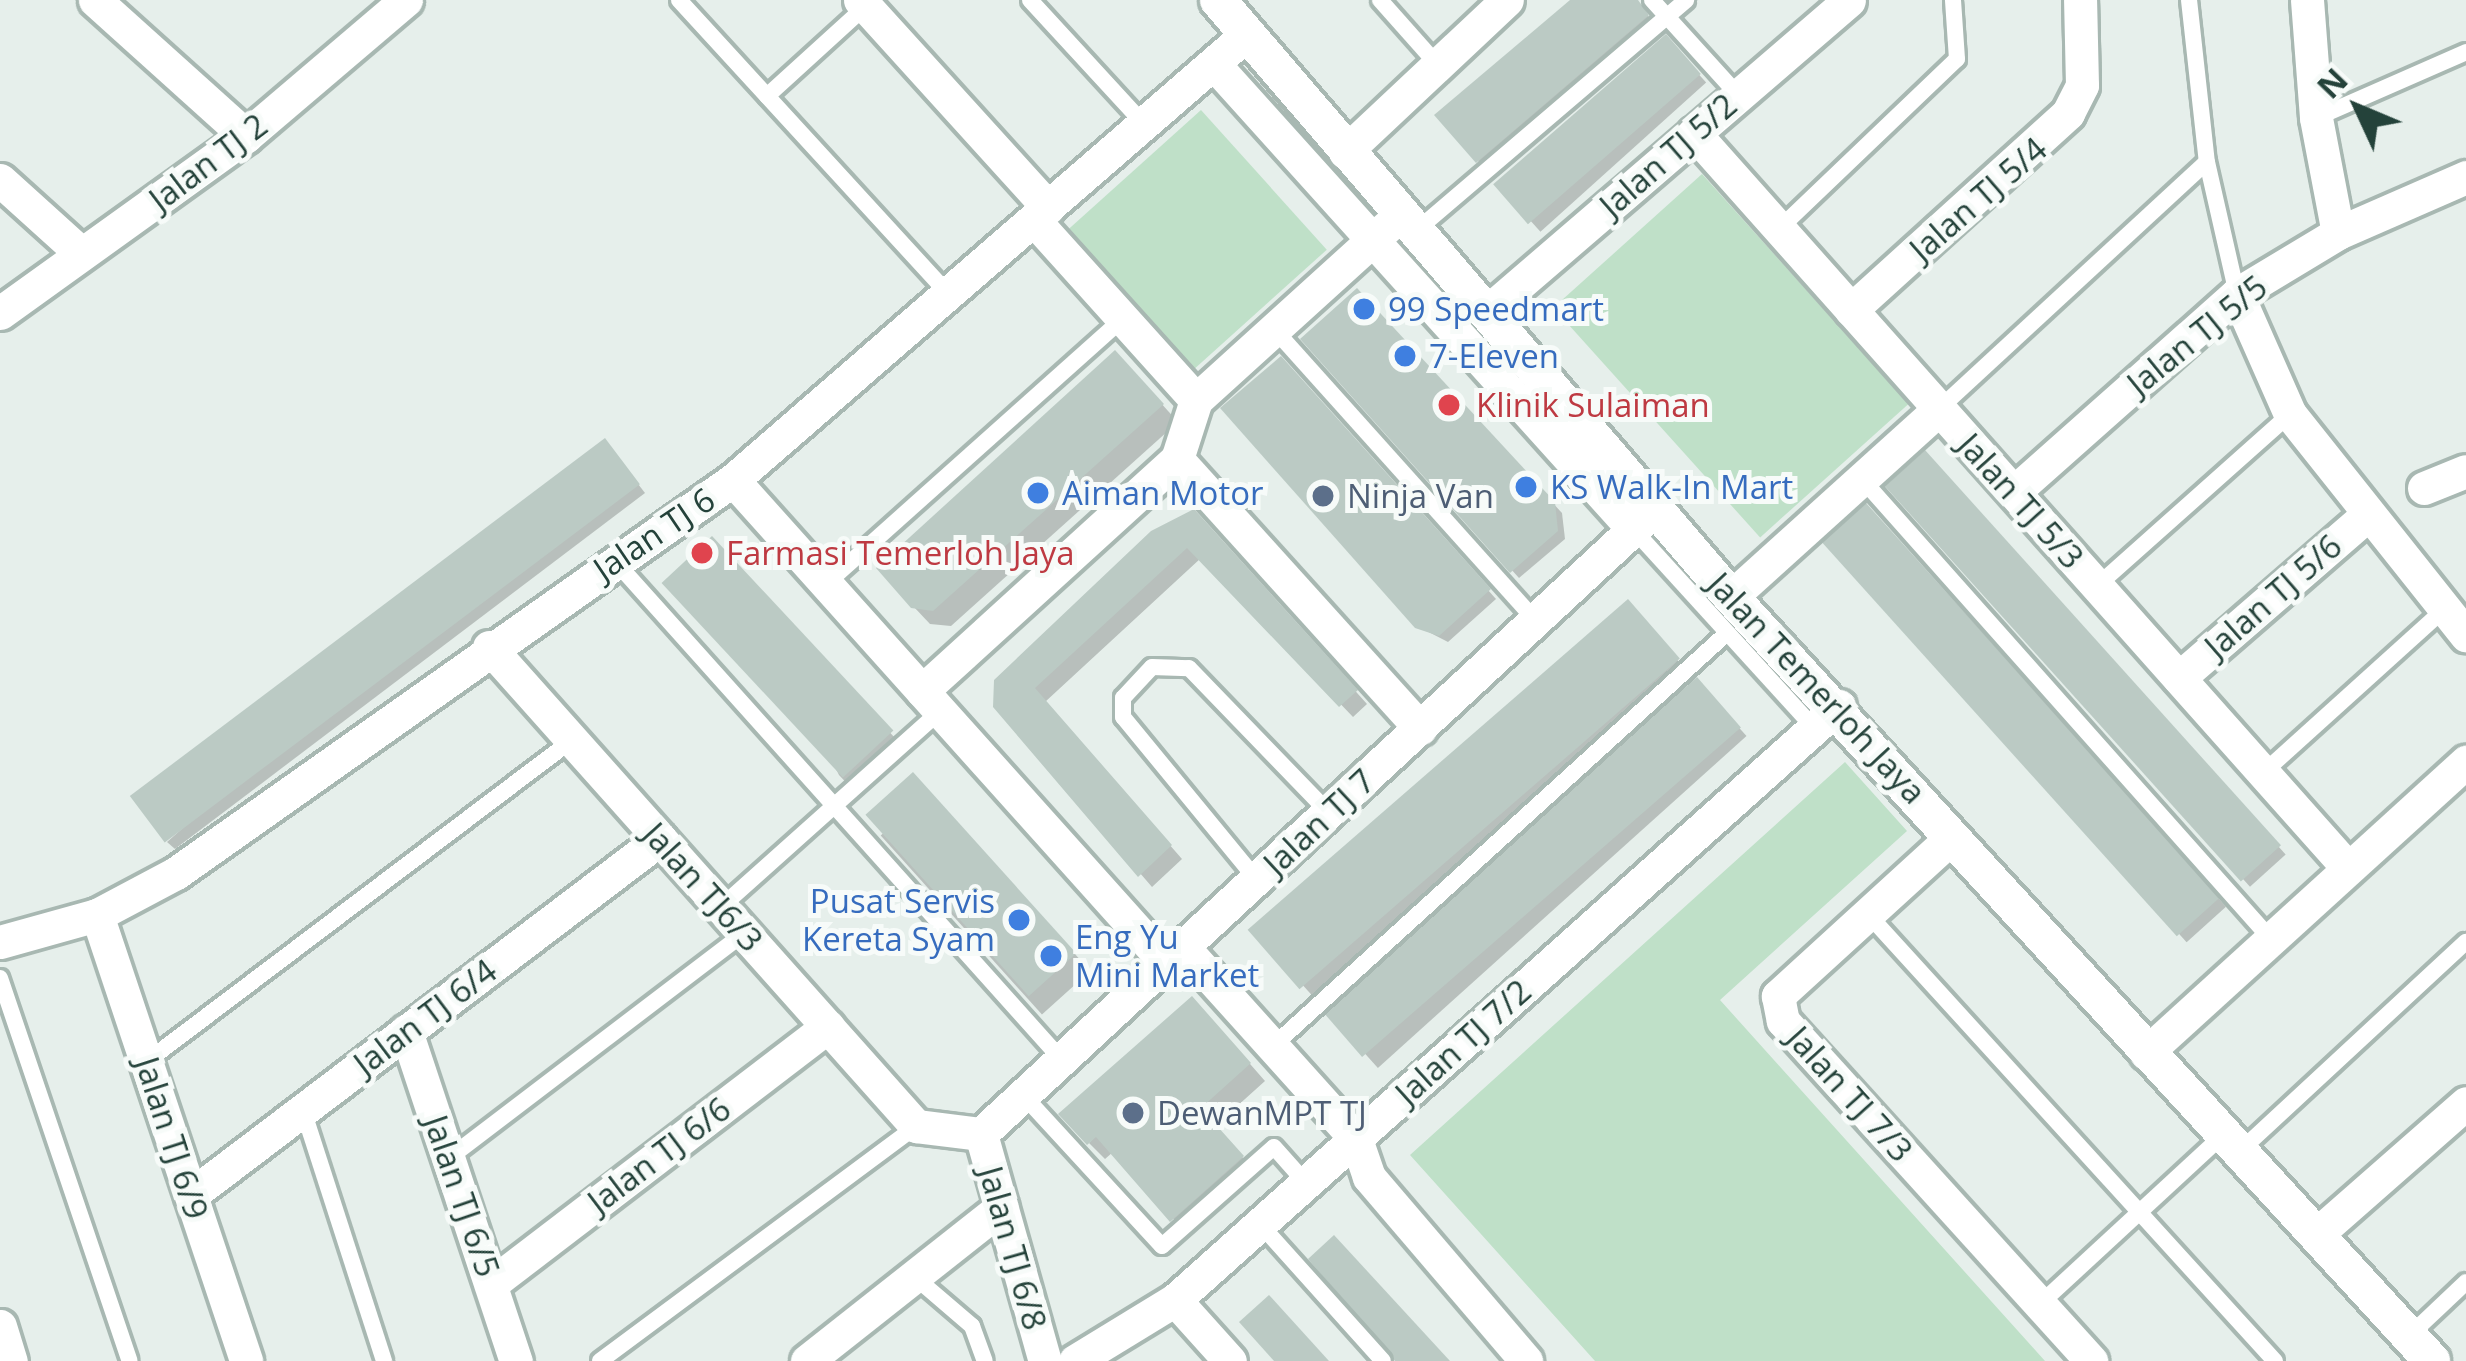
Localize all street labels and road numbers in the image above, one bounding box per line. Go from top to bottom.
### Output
street label: Jalan TJ 5/2 [1592,85,1744,225]
street label: Jalan TJ 2 [141,105,275,219]
street label: Jalan TJ 5/4 [1902,129,2054,269]
street label: Jalan TJ 5/5 [2119,267,2275,403]
street label: Jalan TJ 5/3 [1950,425,2092,577]
street label: Jalan TJ 6 [586,479,722,589]
street label: Jalan TJ 5/6 [2197,526,2349,666]
street label: Jalan Temerloh Jaya [1700,564,1934,812]
street label: Jalan TJ 7 [1255,761,1383,883]
street label: Jalan TJ6/3 [635,814,771,960]
street label: Jalan TJ 6/4 [346,951,504,1083]
street label: Jalan TJ 7/2 [1387,971,1539,1113]
street label: Jalan TJ 7/3 [1779,1018,1921,1170]
street label: Jalan TJ 6/9 [127,1052,217,1224]
street label: Jalan TJ 6/6 [580,1089,738,1221]
street label: Jalan TJ 6/5 [416,1110,508,1282]
street label: Jalan TJ 6/8 [971,1162,1055,1334]

